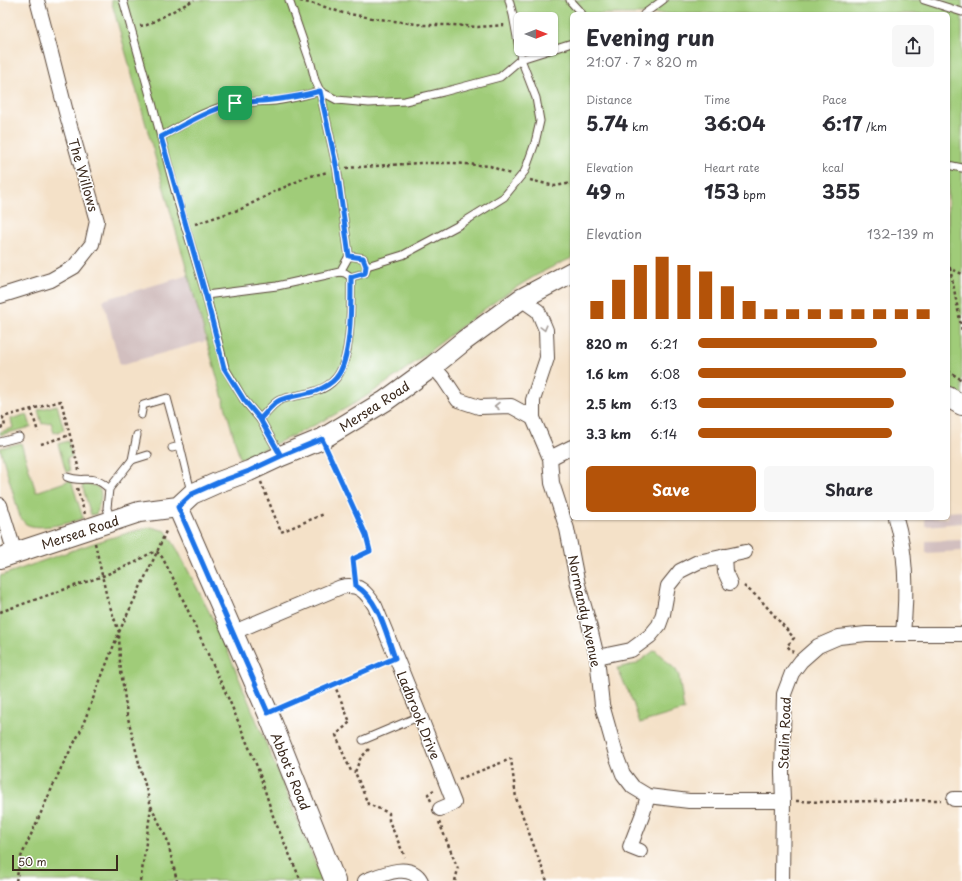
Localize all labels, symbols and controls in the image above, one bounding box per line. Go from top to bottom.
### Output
north arrow [514,12,558,56]
map controls [514,12,558,56]
text: Evening run [586,20,715,53]
button: share [892,25,934,67]
text: 21:07 · 7 × 820 m [586,52,697,71]
pin [218,86,252,120]
text: Distance [586,91,632,108]
text: Time [704,91,730,108]
text: Pace [822,91,847,108]
icon: arrive [224,92,246,114]
text: 5.74 [586,108,628,138]
text: 36:04 [704,108,766,138]
text: 6:17 [822,108,862,138]
text: km [628,118,648,135]
text: /km [862,118,887,135]
street label: The Willows [64,136,104,214]
text: Elevation [586,159,633,176]
text: Heart rate [704,159,760,176]
text: kcal [822,159,844,176]
text: 49 [586,176,611,206]
text: 153 [704,176,740,206]
text: 355 [822,176,860,206]
text: m [611,186,625,203]
text: bpm [740,186,766,203]
text: Elevation [586,224,642,243]
text: 132–139 m [867,224,934,243]
one-way arrow [539,324,548,331]
text: 820 m [586,334,628,353]
text: 6:21 [650,334,678,353]
text: 1.6 km [586,364,628,383]
text: 6:08 [650,364,680,383]
street label: Mersea Road [335,376,413,436]
text: 2.5 km [586,394,631,413]
text: 6:13 [650,394,677,413]
one-way arrow [494,402,500,410]
text: 3.3 km [586,424,631,443]
text: 6:14 [650,424,677,443]
button: Save [586,466,756,512]
button: Share [764,466,934,512]
street label: Mersea Road [39,510,121,554]
street label: Normandy Avenue [564,553,606,669]
street label: Ladbrook Drive [393,668,445,762]
street label: Stalin Road [773,696,795,770]
street label: Abbot's Road [267,729,315,813]
scale bar [12,853,118,872]
text: 50 m [18,853,47,870]

